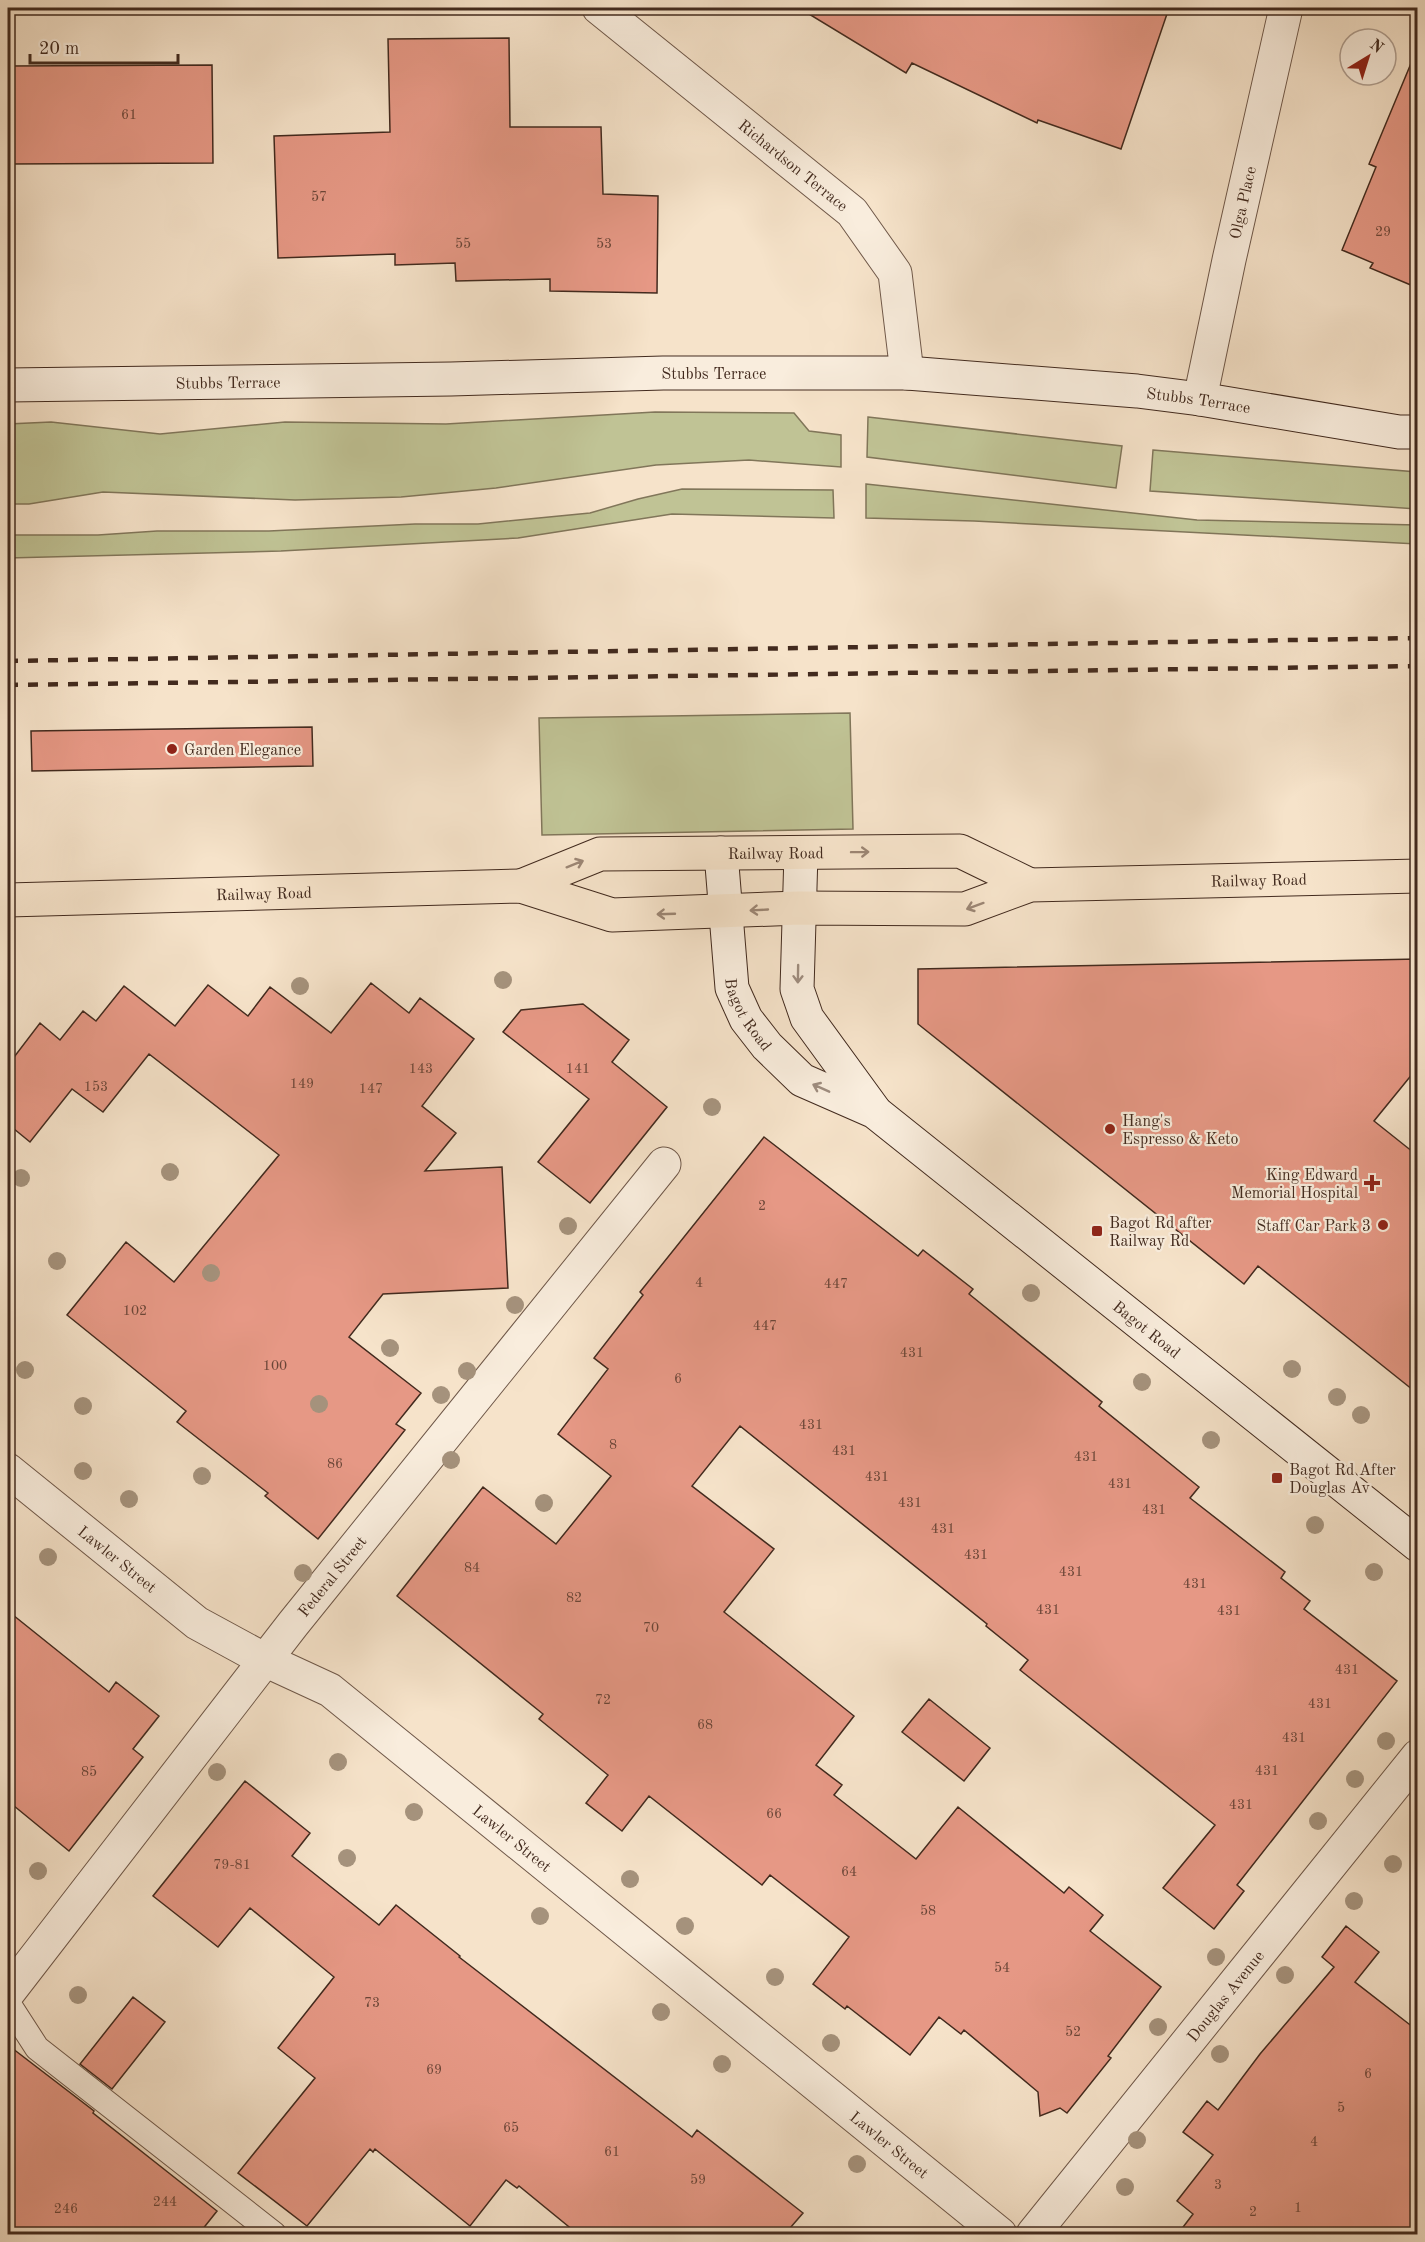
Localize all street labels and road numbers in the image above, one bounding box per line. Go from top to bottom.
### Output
street label: Richardson Terrace [735,118,850,215]
street label: Olga Place [1228,165,1260,241]
street label: Stubbs Terrace [661,367,766,383]
street label: Stubbs Terrace [175,375,281,393]
street label: Stubbs Terrace [1145,386,1251,417]
street label: Railway Road [728,846,824,863]
street label: Railway Road [1211,873,1307,891]
street label: Railway Road [216,886,312,904]
street label: Bagot Road [721,977,774,1054]
street label: Bagot Road [1109,1299,1182,1362]
street label: Lawler Street [74,1524,159,1597]
street label: Federal Street [296,1534,371,1621]
street label: Lawler Street [469,1803,554,1876]
street label: Douglas Avenue [1185,1948,1268,2046]
street label: Lawler Street [846,2109,931,2183]

